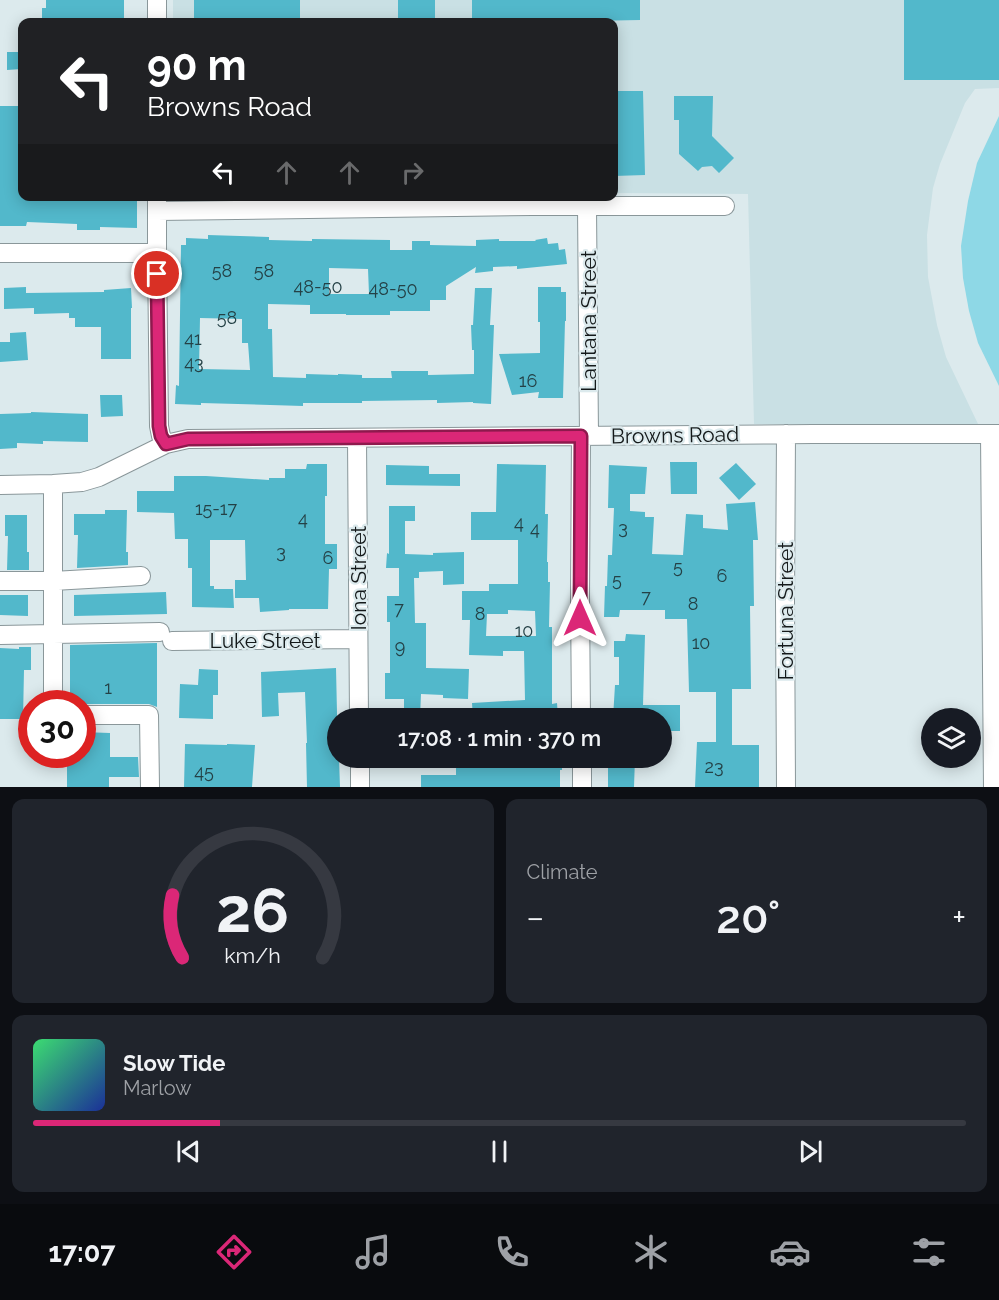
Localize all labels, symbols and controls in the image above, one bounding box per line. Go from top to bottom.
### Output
text: 90 m [147,41,247,90]
icon: left [48,42,126,120]
text: Browns Road [147,91,312,122]
icon: left [207,156,240,189]
icon: ahead [270,156,303,189]
icon: ahead [333,156,366,189]
icon: right [396,156,429,189]
pin [131,248,182,299]
street label: Lantana Street [576,250,601,392]
icon: arrive [140,257,173,290]
house number: 58 [212,260,232,281]
house number: 58 [254,260,274,281]
house number: 48-50 [294,276,342,297]
house number: 48-50 [369,278,417,299]
house number: 58 [217,307,237,328]
house number: 41 [184,328,202,349]
house number: 43 [184,352,204,373]
house number: 16 [519,370,537,391]
street label: Browns Road [611,421,739,449]
house number: 15-17 [195,498,237,519]
house number: 4 [298,508,308,529]
house number: 4 [514,512,524,533]
house number: 3 [618,517,628,538]
house number: 4 [530,518,540,539]
street label: Iona Street [346,526,371,630]
house number: 3 [276,541,286,562]
street label: Fortuna Street [773,542,798,680]
house number: 6 [323,547,334,568]
house number: 5 [673,556,683,577]
house number: 6 [717,565,728,586]
house number: 5 [612,569,622,590]
position arrow [548,586,612,650]
house number: 7 [641,586,651,607]
house number: 8 [688,593,698,614]
house number: 7 [394,598,404,619]
house number: 8 [475,603,485,624]
house number: 10 [515,620,533,641]
street label: Luke Street [209,628,321,653]
house number: 10 [692,632,710,653]
house number: 9 [395,636,405,657]
house number: 1 [104,677,112,698]
speed limit sign: 30 [18,690,96,768]
map controls [921,708,981,768]
button: layers [921,708,981,768]
text: 17:08 · 1 min · 370 m [398,725,601,751]
house number: 23 [705,756,724,777]
house number: 45 [194,761,214,782]
text: Climate [527,860,598,884]
text: 26 [216,873,289,947]
text: 20° [716,891,780,944]
text: − [527,898,544,937]
text: + [952,898,966,937]
text: km/h [224,943,281,968]
text: Slow Tide [123,1050,225,1076]
text: Marlow [123,1076,192,1100]
icon: previous [172,1135,205,1168]
icon: pause [483,1135,516,1168]
icon: next [794,1135,827,1168]
icon: directions [213,1231,255,1273]
icon: music [352,1231,394,1273]
icon: phone [491,1231,533,1273]
icon: climate [630,1231,672,1273]
icon: car [769,1231,811,1273]
icon: filters [908,1231,950,1273]
text: 17:07 [49,1237,115,1268]

